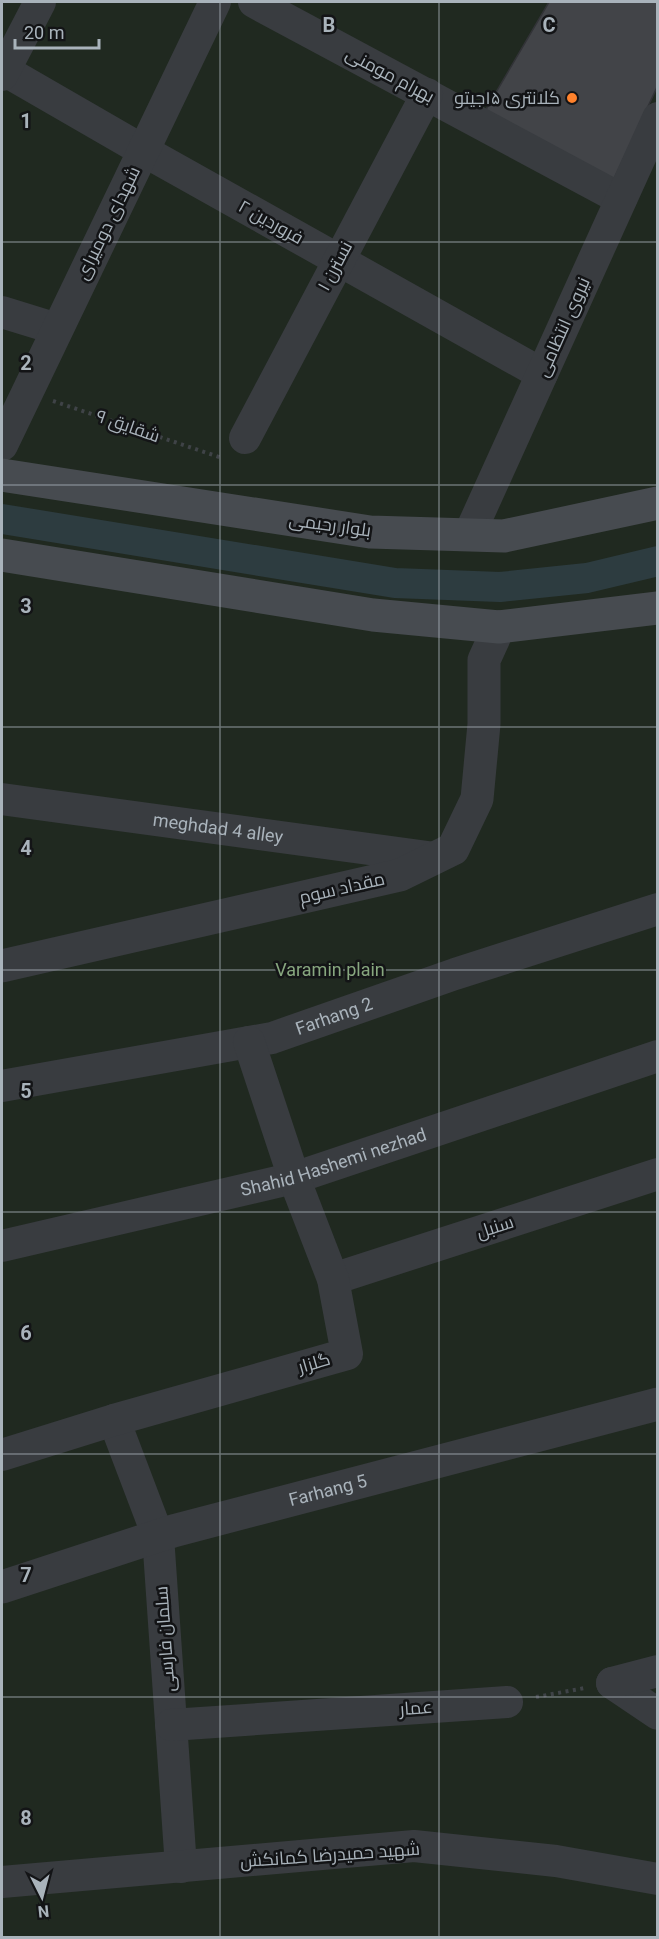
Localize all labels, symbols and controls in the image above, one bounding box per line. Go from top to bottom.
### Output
scale bar [15,12,99,50]
text: B [323,13,335,37]
text: C [542,13,556,37]
text: 20 m [24,22,64,43]
street label: بهرام مومنی [341,42,438,108]
place label: کلانتری ۱۵جیتو [454,87,560,109]
marker: کلانتری ۱۵جیتو [565,91,579,105]
text: 1 [20,109,32,133]
street label: شهدای دومیرای [71,163,145,283]
street label: فروردین ۲ [235,195,307,249]
street label: نسترن ۱ [313,237,357,295]
street label: نیروی انتظامی [531,274,595,380]
text: 2 [20,351,32,375]
street label: شقایق ۹ [93,405,163,448]
street label: بلوار رحیمی [287,508,373,542]
text: 3 [20,594,32,618]
street label: meghdad 4 alley [152,809,285,847]
text: 4 [20,836,32,860]
street label: مقداد سوم [297,867,387,910]
park label: Varamin plain [275,959,385,980]
street label: Farhang 2 [293,993,375,1039]
text: 5 [20,1079,32,1103]
street label: Shahid Hashemi nezhad [238,1123,429,1200]
street label: سنبل [474,1211,516,1243]
text: 6 [20,1321,32,1345]
street label: گلزار [294,1348,333,1378]
street label: Farhang 5 [286,1470,369,1510]
text: 7 [20,1563,32,1587]
street label: سلمان فارسی [150,1585,180,1693]
street label: عمار [398,1696,433,1720]
text: 8 [20,1806,32,1830]
street label: شهید حمیدرضا کمانکش [239,1838,421,1872]
north arrow [12,1867,72,1927]
text: N [37,1901,50,1921]

